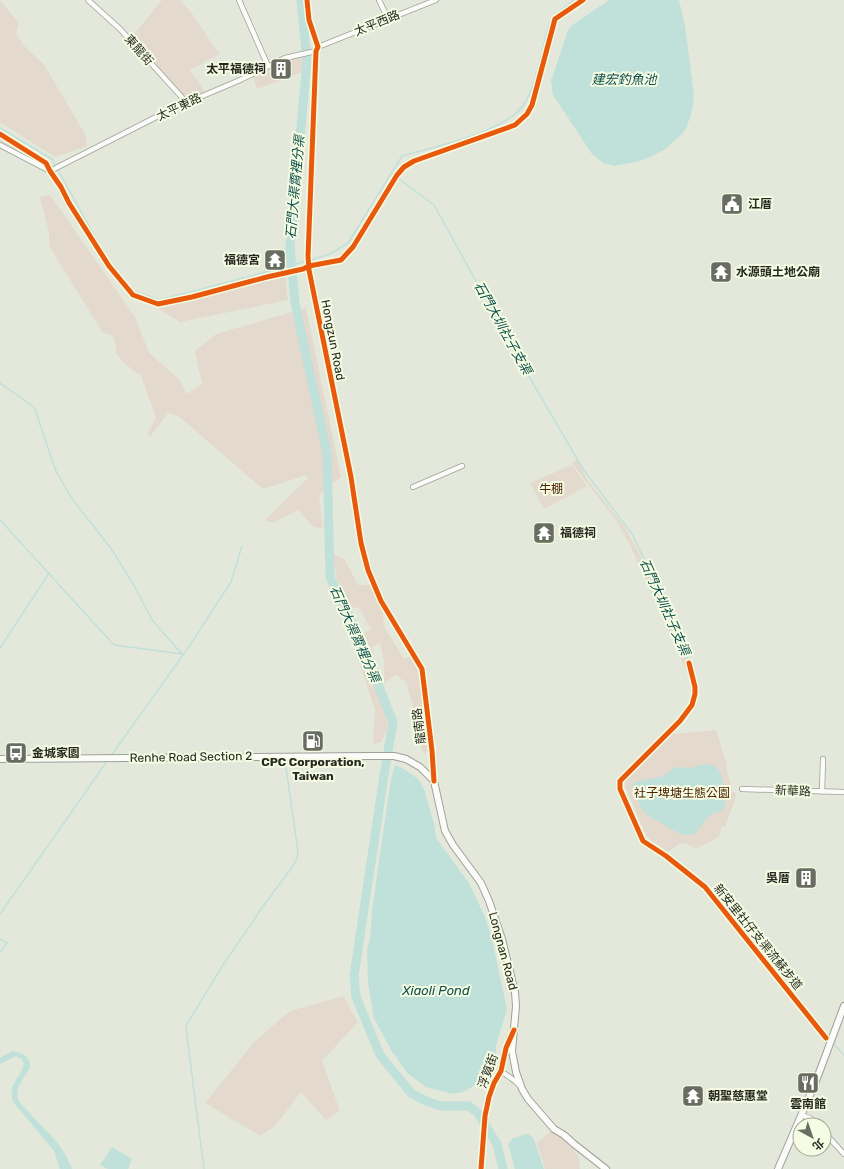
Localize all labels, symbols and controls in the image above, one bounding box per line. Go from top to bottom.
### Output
street label: 太平西路 [352,8,402,38]
street label: 東龍街 [122,32,156,68]
building icon: 太平福德祠 [268,56,294,82]
place label: 太平福德祠 [206,62,266,76]
water label: 建宏釣魚池 [591,72,658,87]
street label: 太平東路 [154,91,204,123]
water label: 石門大渠霄裡分渠 [283,133,307,239]
public building icon: 江厝 [719,191,745,217]
place label: 江厝 [748,197,772,211]
temple icon: 福德宮 [262,247,288,273]
place label: 福德宮 [224,253,260,267]
temple icon: 水源頭土地公廟 [708,259,734,285]
place label: 水源頭土地公廟 [736,265,820,279]
water label: 石門大圳社子支渠 [471,279,536,379]
street label: Hongzun Road [318,298,348,382]
park label: 牛棚 [539,482,563,496]
temple icon: 福德祠 [531,520,557,546]
place label: 福德祠 [560,526,596,540]
water label: 石門大圳社子支渠 [637,556,694,659]
water label: 石門大渠霄裡分渠 [327,583,384,686]
street label: 龍南路 [410,707,428,745]
fuel station icon: CPC Corporation, Taiwan [300,728,326,754]
bus stop icon: 金城家園 [3,740,29,766]
place label: 金城家園 [32,746,80,760]
street label: Renhe Road Section 2 [130,749,252,765]
place label: CPC Corporation, Taiwan [261,755,365,783]
street label: 新華路 [775,783,811,799]
park label: 社子埤塘生態公園 [634,786,730,800]
building icon: 吳厝 [793,865,819,891]
place label: 吳厝 [766,871,790,885]
street label: 新安里社仔支渠流蘇步道 [711,881,805,993]
street label: Longnan Road [486,910,520,992]
water label: Xiaoli Pond [401,983,470,998]
street label: 浮筧街 [475,1052,501,1090]
restaurant icon: 雲南館 [795,1070,821,1096]
temple icon: 朝聖慈惠堂 [680,1083,706,1109]
place label: 朝聖慈惠堂 [708,1089,768,1103]
place label: 雲南館 [790,1097,826,1111]
north arrow [792,1117,832,1157]
text: 北 [810,1136,826,1153]

